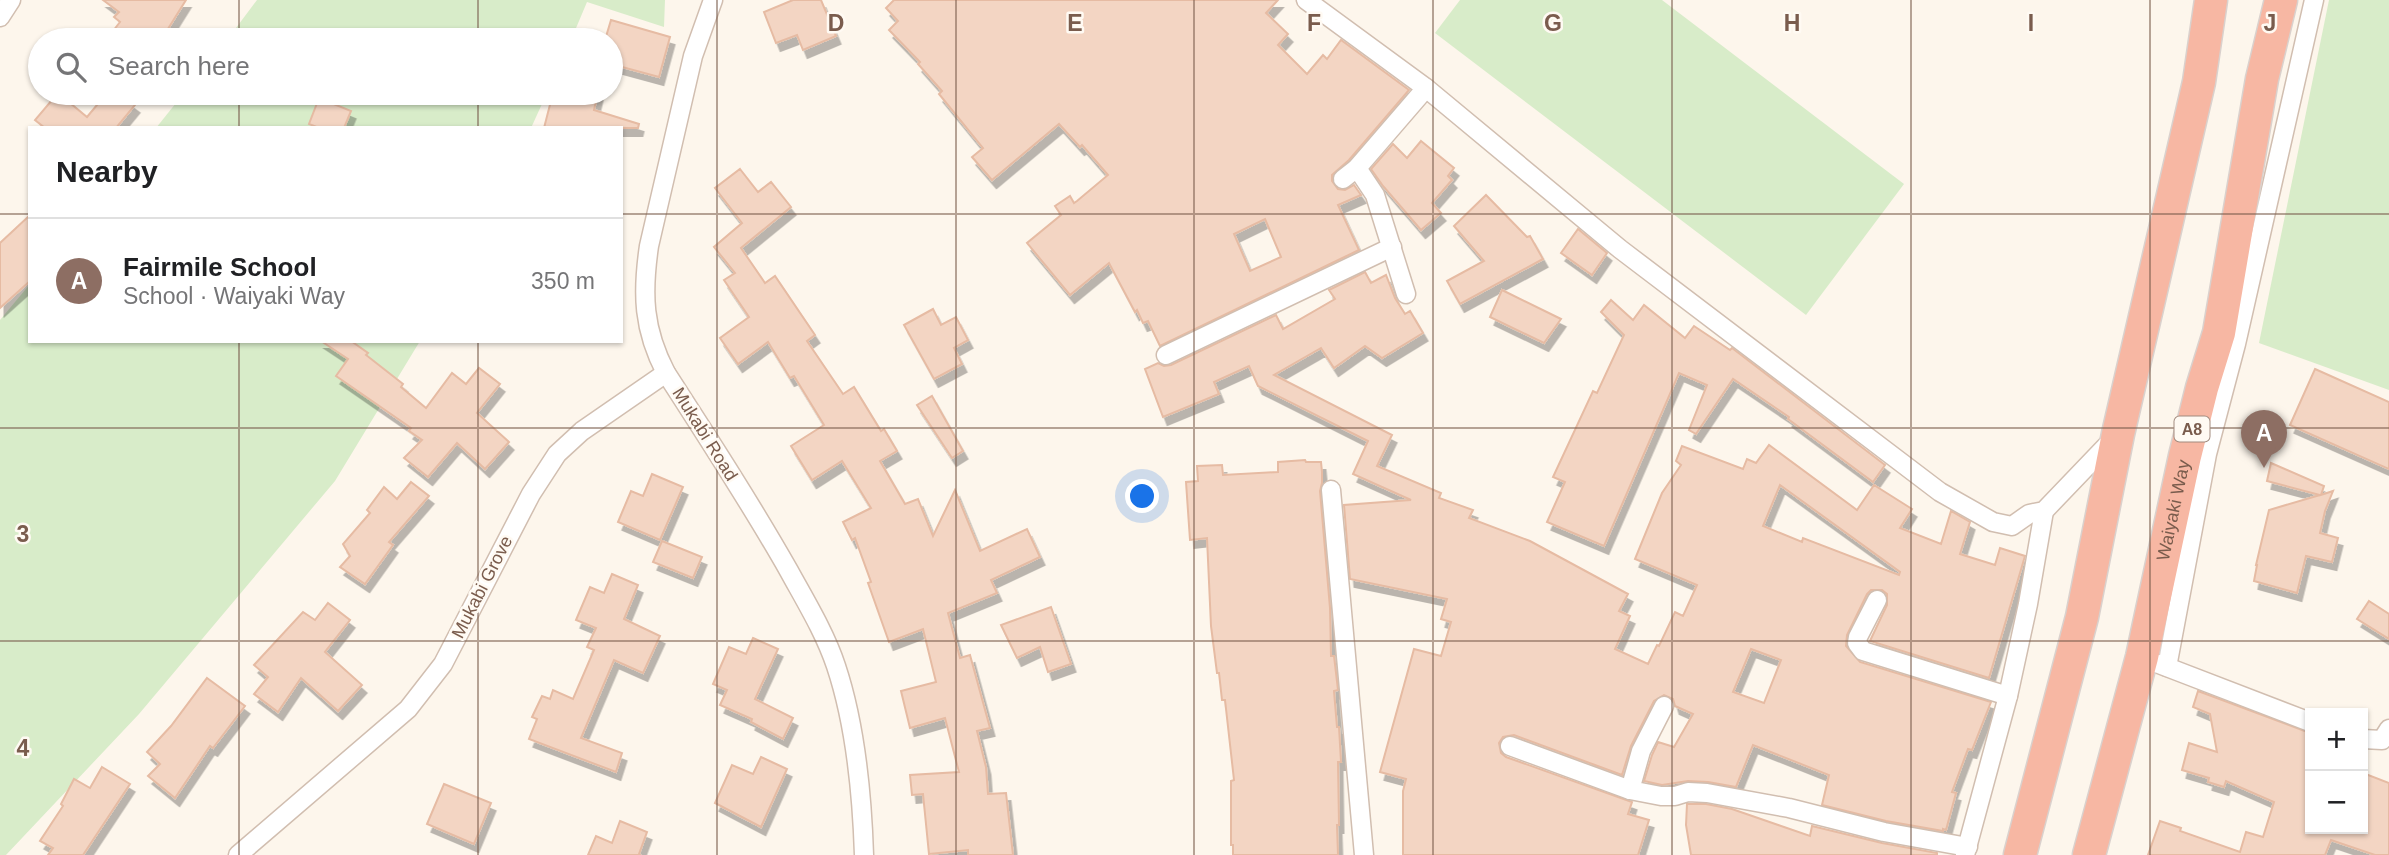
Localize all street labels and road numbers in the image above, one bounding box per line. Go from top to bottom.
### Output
street label: Mukabi Road [668,384,742,484]
road number: A8 [2174,416,2210,442]
street label: Waiyaki Way [2153,458,2194,563]
street label: Mukabi Grove [448,533,516,641]

